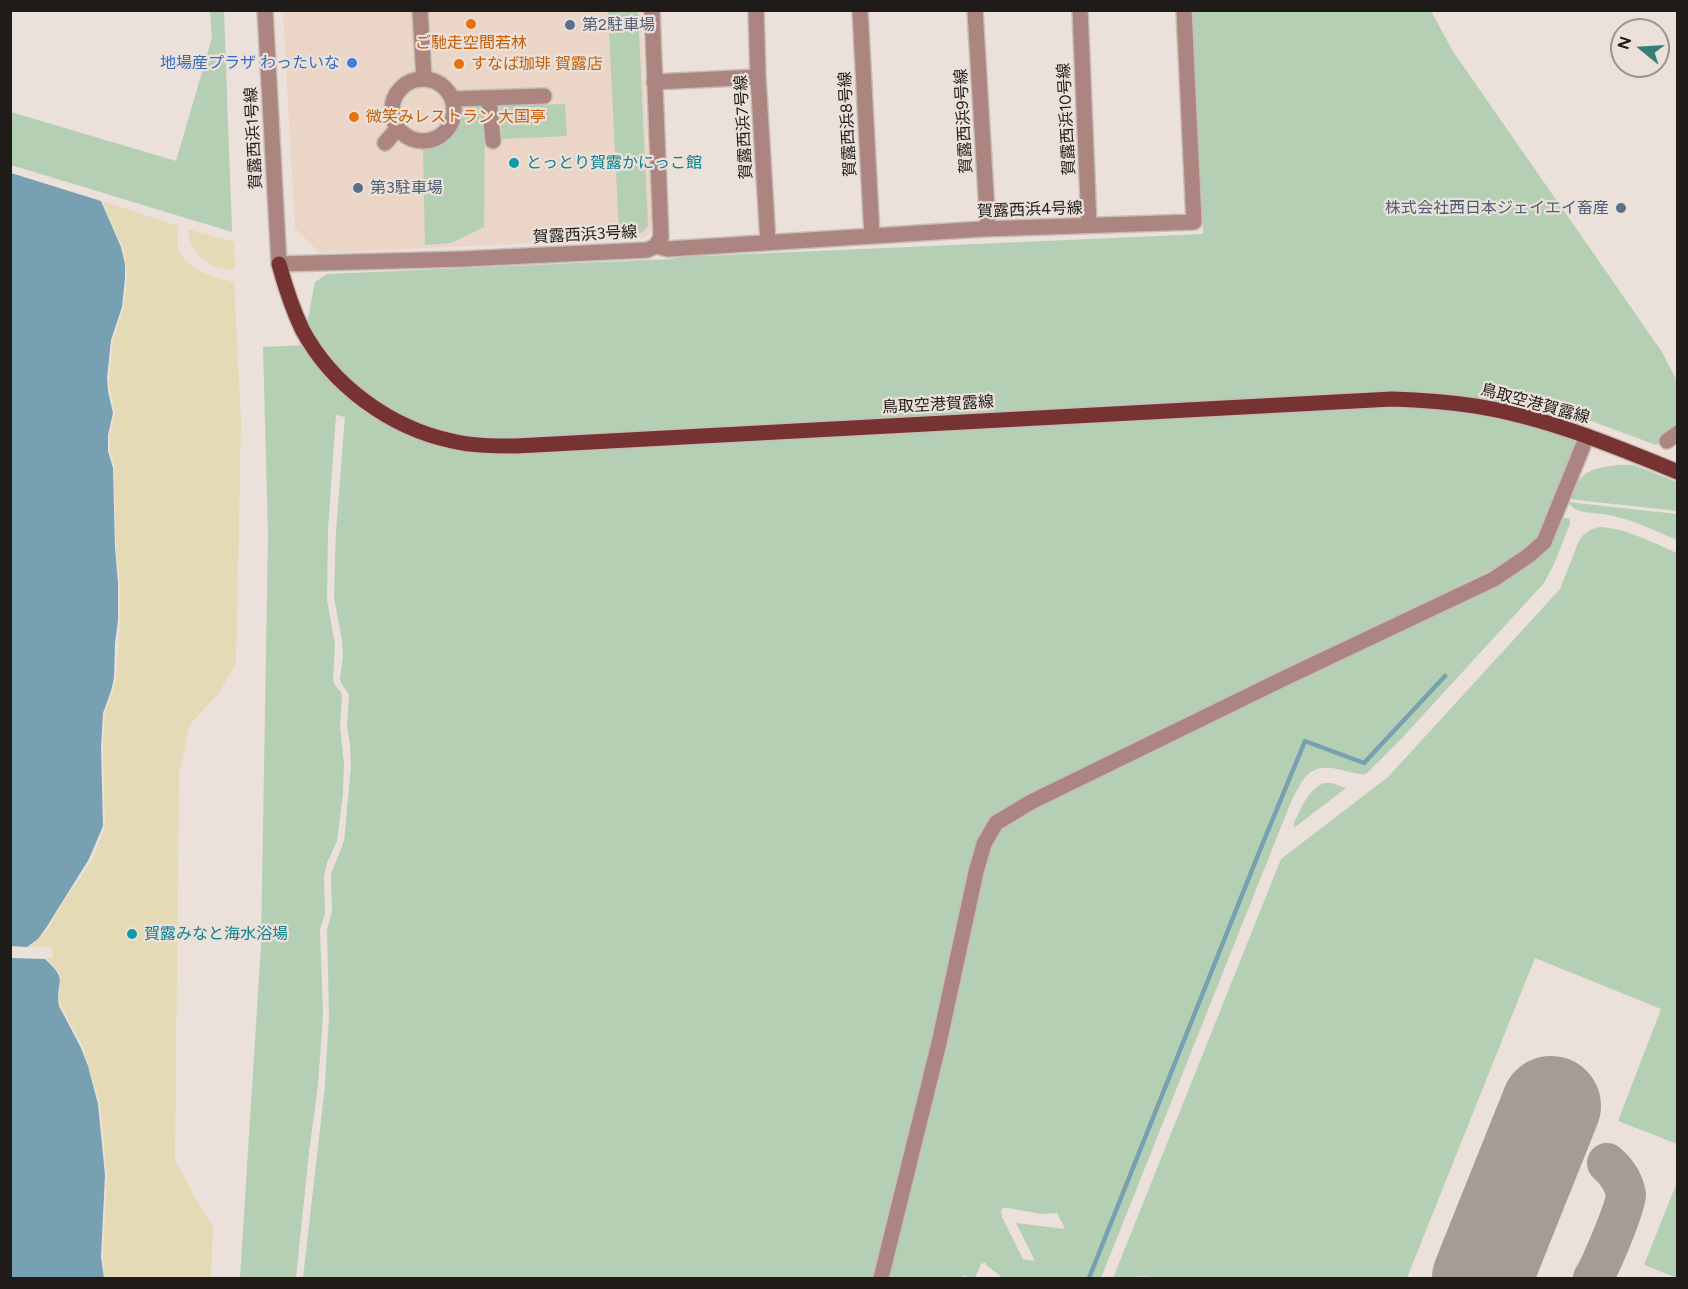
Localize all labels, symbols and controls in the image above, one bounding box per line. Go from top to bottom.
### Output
place label: 第2駐車場 [582,15,655,35]
marker: ご馳走空間若林 [464,17,478,31]
marker: 第2駐車場 [563,18,577,32]
north arrow [1610,18,1670,78]
place label: ご馳走空間若林 [415,33,527,53]
text: N [1613,34,1635,52]
place label: 地場産プラザ わったいな [160,53,340,73]
place label: すなば珈琲 賀露店 [471,54,603,74]
marker: 地場産プラザ わったいな [345,56,359,70]
marker: すなば珈琲 賀露店 [452,57,466,71]
street label: 賀露西浜10号線 [1054,62,1080,176]
street label: 賀露西浜9号線 [952,68,976,174]
street label: 賀露西浜8号線 [836,71,860,177]
street label: 賀露西浜7号線 [732,74,756,180]
street label: 賀露西浜1号線 [242,86,266,190]
place label: 微笑みレストラン 大国亭 [366,107,546,127]
marker: 微笑みレストラン 大国亭 [347,110,361,124]
place label: とっとり賀露かにっこ館 [526,153,702,173]
marker: とっとり賀露かにっこ館 [507,156,521,170]
place label: 第3駐車場 [370,178,443,198]
marker: 第3駐車場 [351,181,365,195]
place label: 株式会社西日本ジェイエイ畜産 [1385,198,1609,218]
street label: 賀露西浜4号線 [977,199,1083,221]
marker: 株式会社西日本ジェイエイ畜産 [1614,201,1628,215]
street label: 賀露西浜3号線 [532,223,638,247]
street label: 鳥取空港賀露線 [1478,380,1592,428]
street label: 鳥取空港賀露線 [882,392,994,418]
place label: 賀露みなと海水浴場 [144,924,288,944]
marker: 賀露みなと海水浴場 [125,927,139,941]

